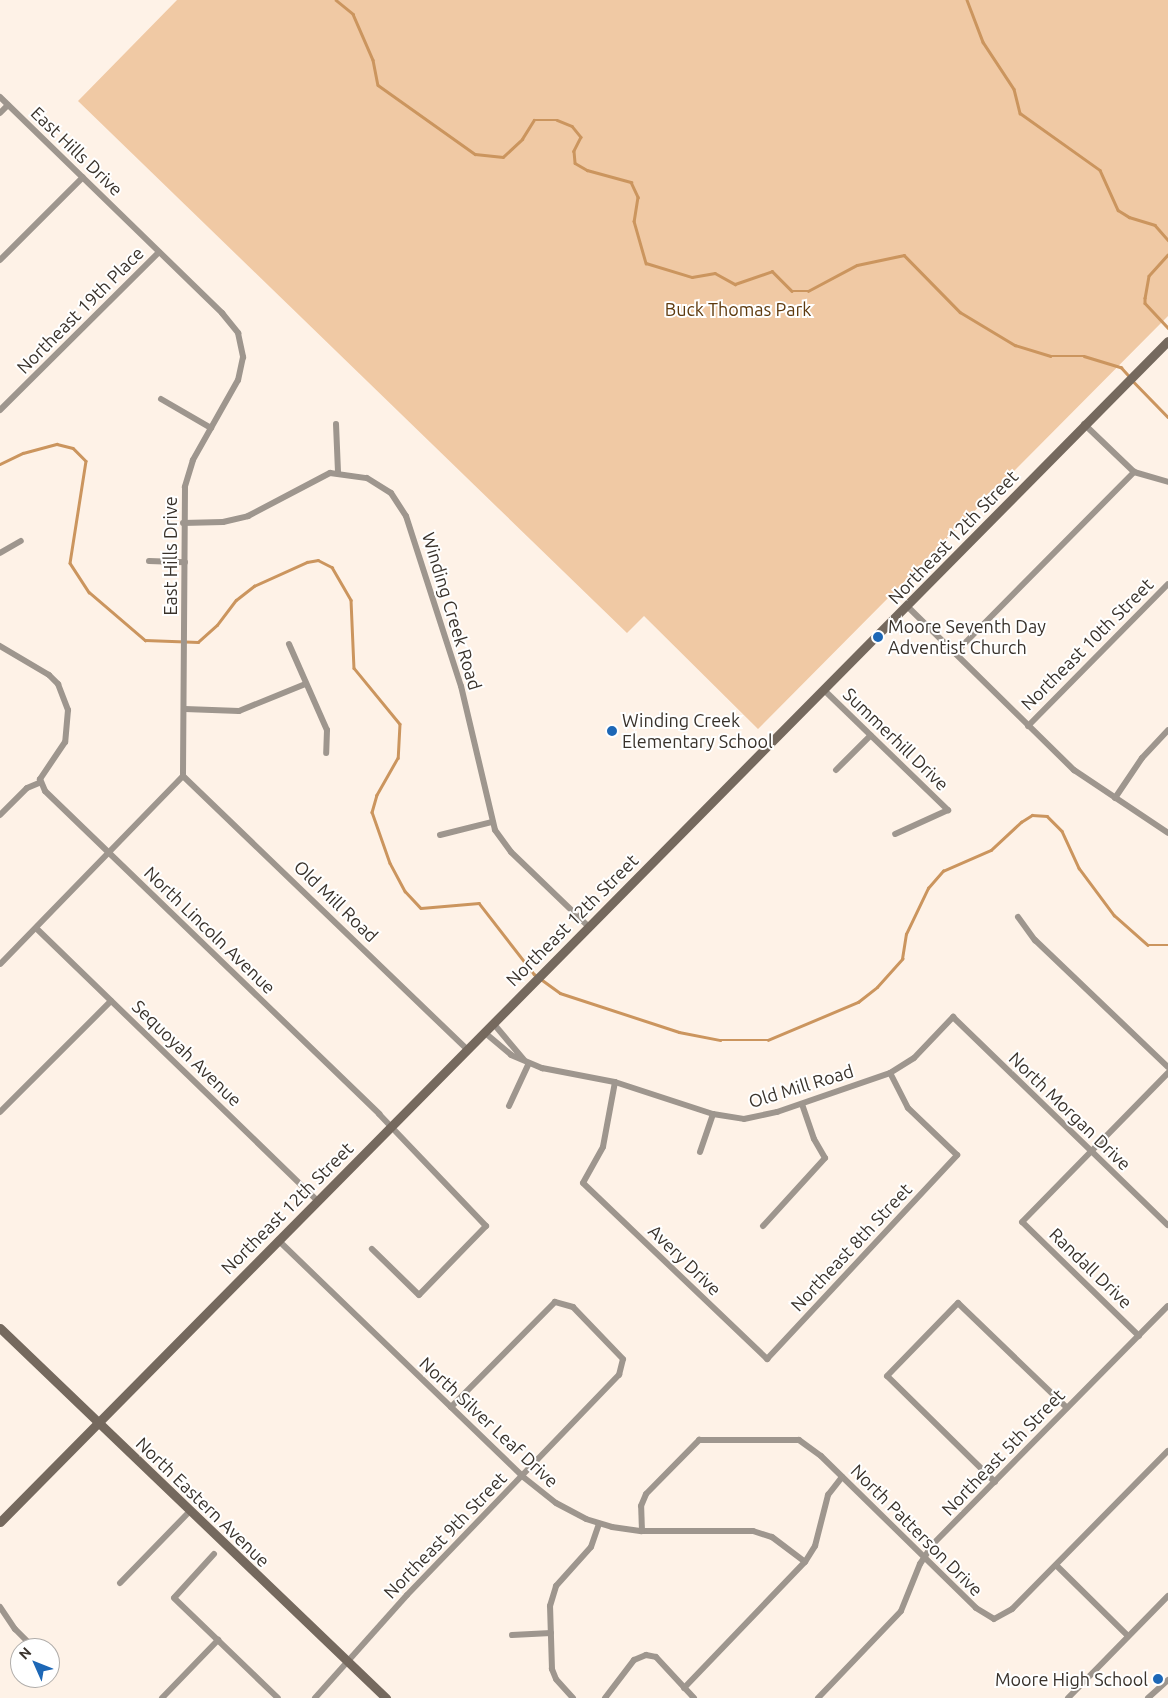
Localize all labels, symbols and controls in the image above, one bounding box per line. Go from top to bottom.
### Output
street label: East Hills Drive [27,102,127,200]
street label: Northeast 19th Place [12,242,148,378]
park label: Buck Thomas Park [665,298,811,320]
street label: Northeast 12th Street [883,466,1023,608]
street label: East Hills Drive [159,496,181,616]
street label: Winding Creek Road [418,530,486,692]
street label: Northeast 10th Street [1017,574,1157,714]
place label: Moore Seventh Day Adventist Church [888,616,1046,659]
marker: Moore Seventh Day Adventist Church [872,631,884,643]
street label: Summerhill Drive [839,683,953,795]
place label: Winding Creek Elementary School [622,710,773,752]
marker: Winding Creek Elementary School [606,725,618,737]
street label: Northeast 12th Street [502,850,642,990]
street label: Old Mill Road [290,856,382,946]
street label: North Lincoln Avenue [140,862,280,998]
street label: Sequoyah Avenue [128,995,246,1111]
street label: North Morgan Drive [1005,1047,1135,1175]
street label: Old Mill Road [746,1060,856,1112]
street label: Northeast 12th Street [217,1138,357,1278]
street label: Northeast 8th Street [786,1178,916,1316]
street label: Avery Drive [644,1220,726,1300]
street label: Randall Drive [1045,1223,1137,1313]
street label: North Silver Leaf Drive [415,1352,563,1492]
street label: Northeast 5th Street [937,1384,1069,1520]
street label: North Eastern Avenue [132,1433,274,1571]
street label: North Patterson Drive [847,1460,987,1600]
street label: Northeast 9th Street [379,1467,511,1603]
north arrow [10,1638,60,1688]
text: N [16,1644,34,1663]
place label: Moore High School [995,1668,1148,1690]
marker: Moore High School [1152,1673,1164,1685]

